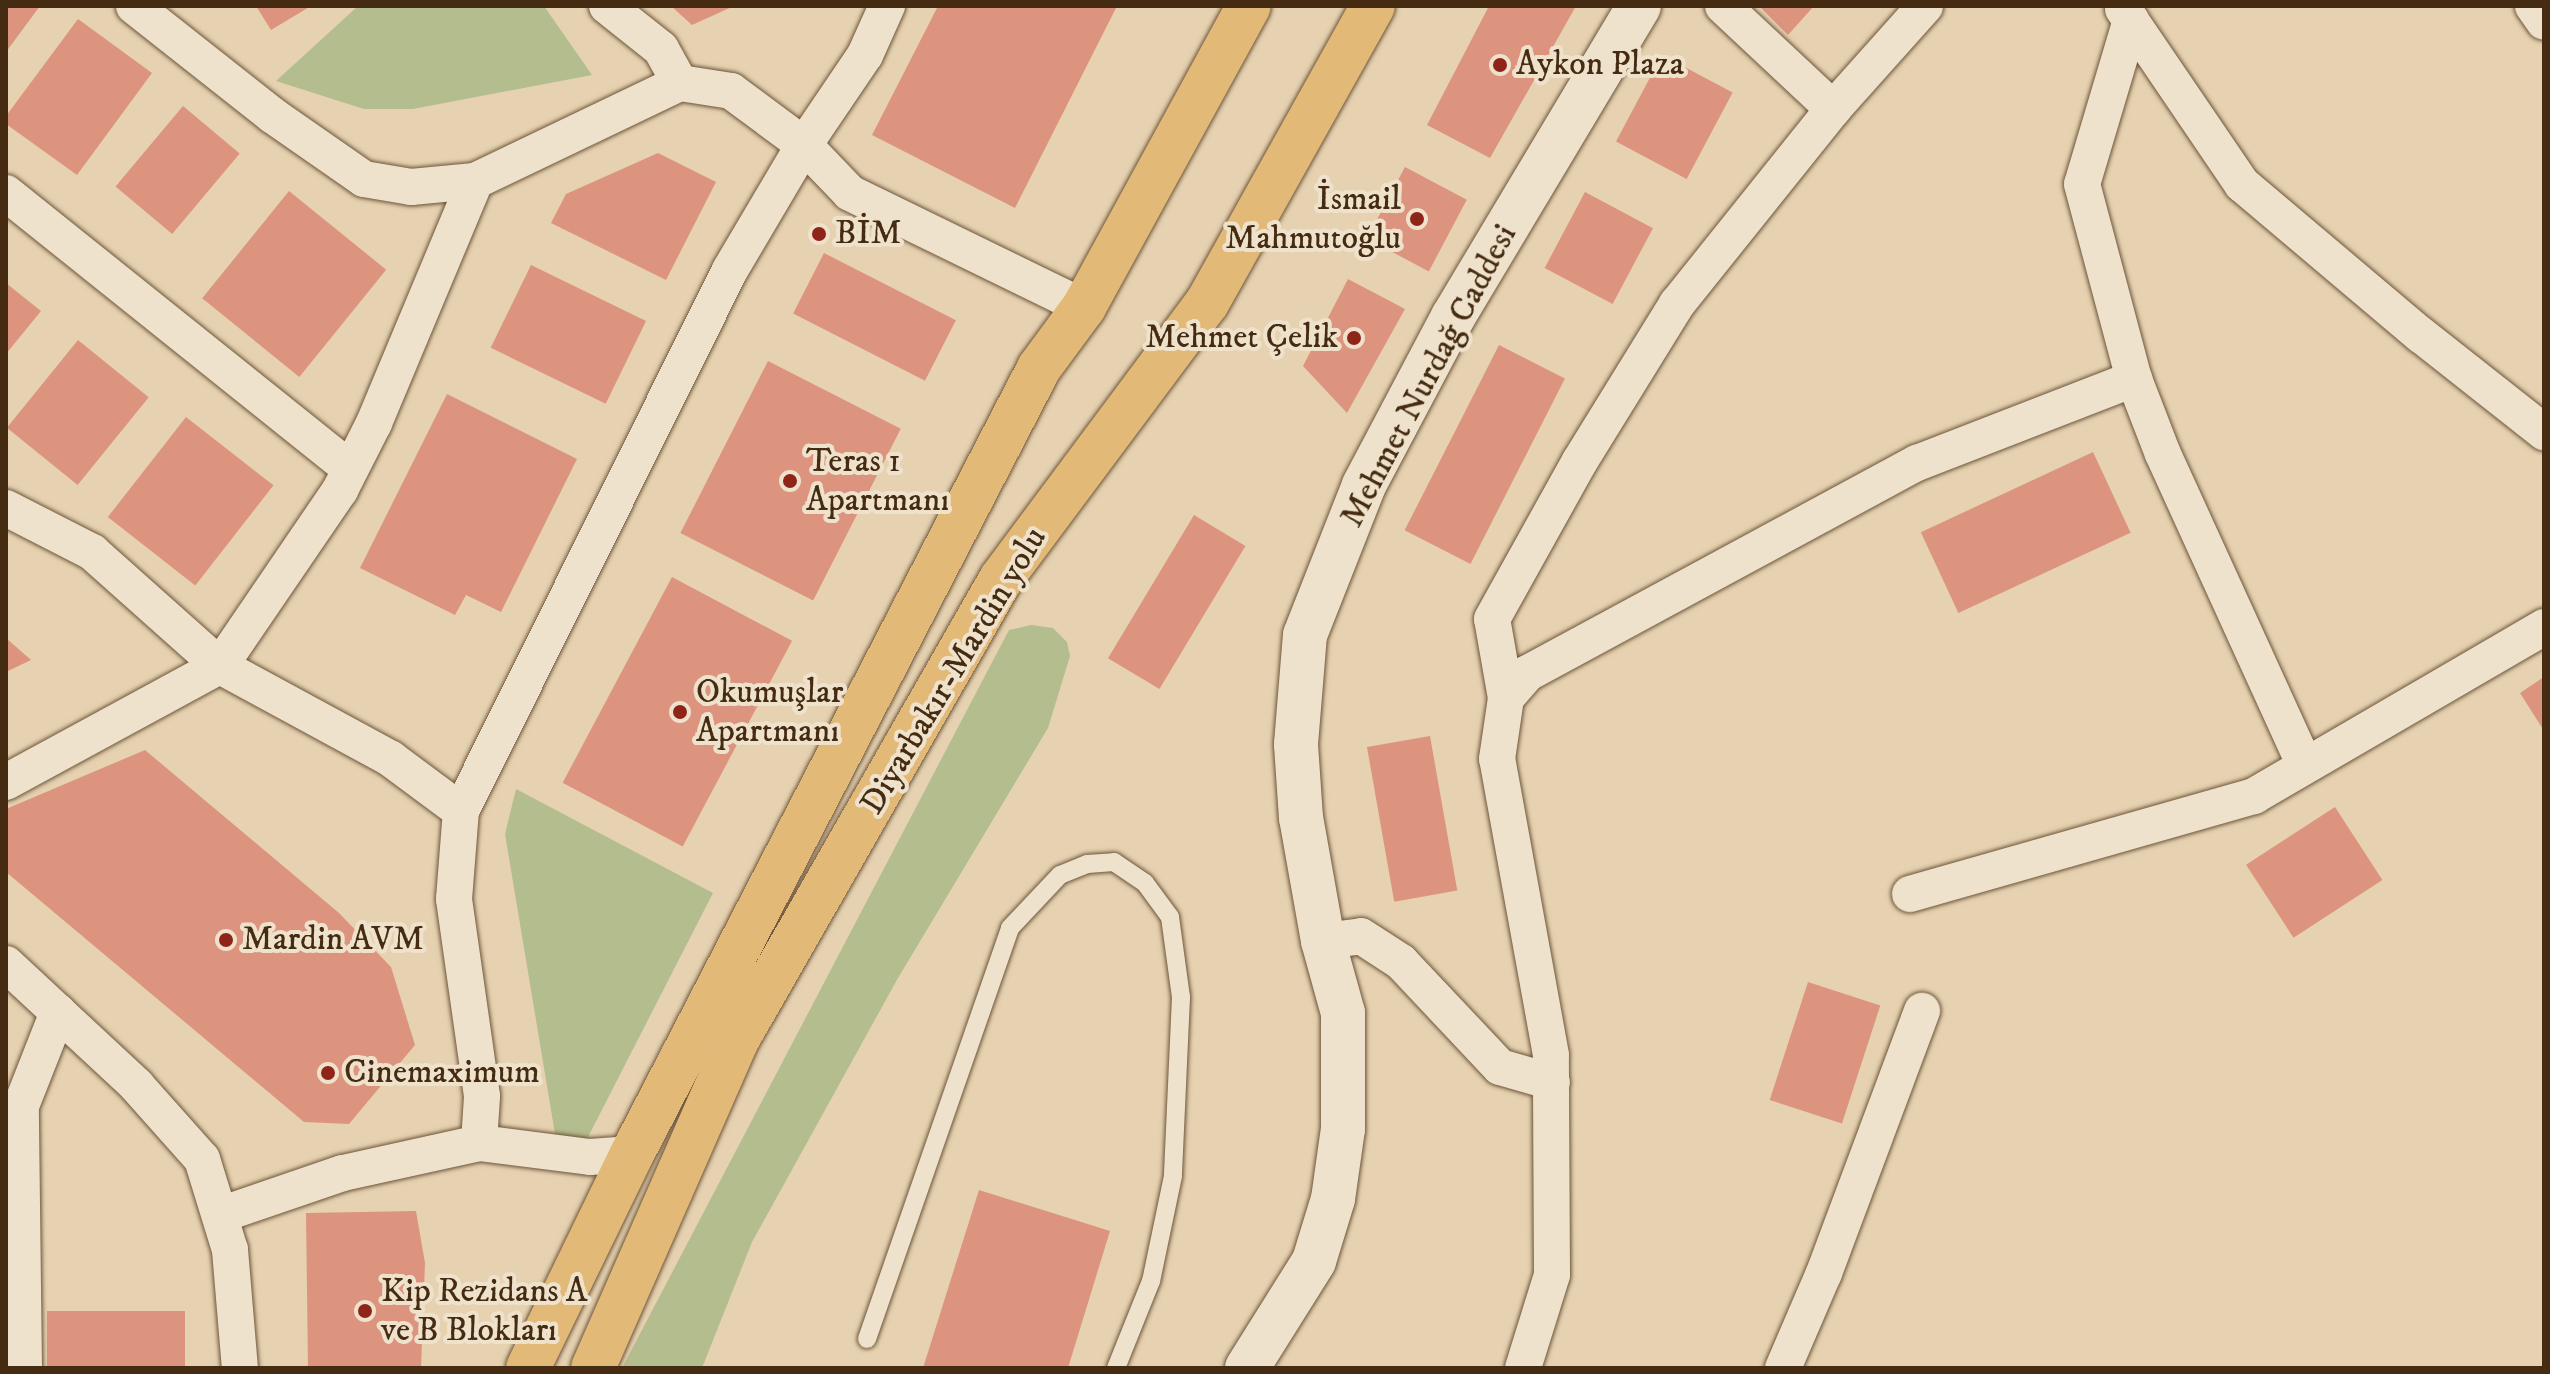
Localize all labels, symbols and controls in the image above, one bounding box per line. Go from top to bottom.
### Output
place label: Aykon Plaza [1516,45,1684,85]
marker: Aykon Plaza [1491,56,1509,74]
place label: İsmail Mahmutoğlu [1225,179,1401,258]
marker: İsmail Mahmutoğlu [1408,210,1426,228]
place label: BİM [835,214,902,254]
street label: Mehmet Nurdağ Caddesi [1332,218,1526,534]
marker: BİM [810,225,828,243]
place label: Mehmet Çelik [1145,318,1338,358]
marker: Mehmet Çelik [1345,329,1363,347]
place label: Teras 1 Apartmanı [806,441,949,520]
marker: Teras 1 Apartmanı [781,472,799,490]
street label: Diyarbakır-Mardin yolu [852,520,1056,822]
place label: Okumuşlar Apartmanı [696,672,843,752]
marker: Okumuşlar Apartmanı [671,703,689,721]
place label: Mardin AVM [242,920,424,960]
marker: Mardin AVM [217,931,235,949]
place label: Cinemaximum [344,1053,540,1093]
marker: Cinemaximum [319,1064,337,1082]
place label: Kip Rezidans A ve B Blokları [381,1271,588,1350]
marker: Kip Rezidans A ve B Blokları [356,1302,374,1320]

